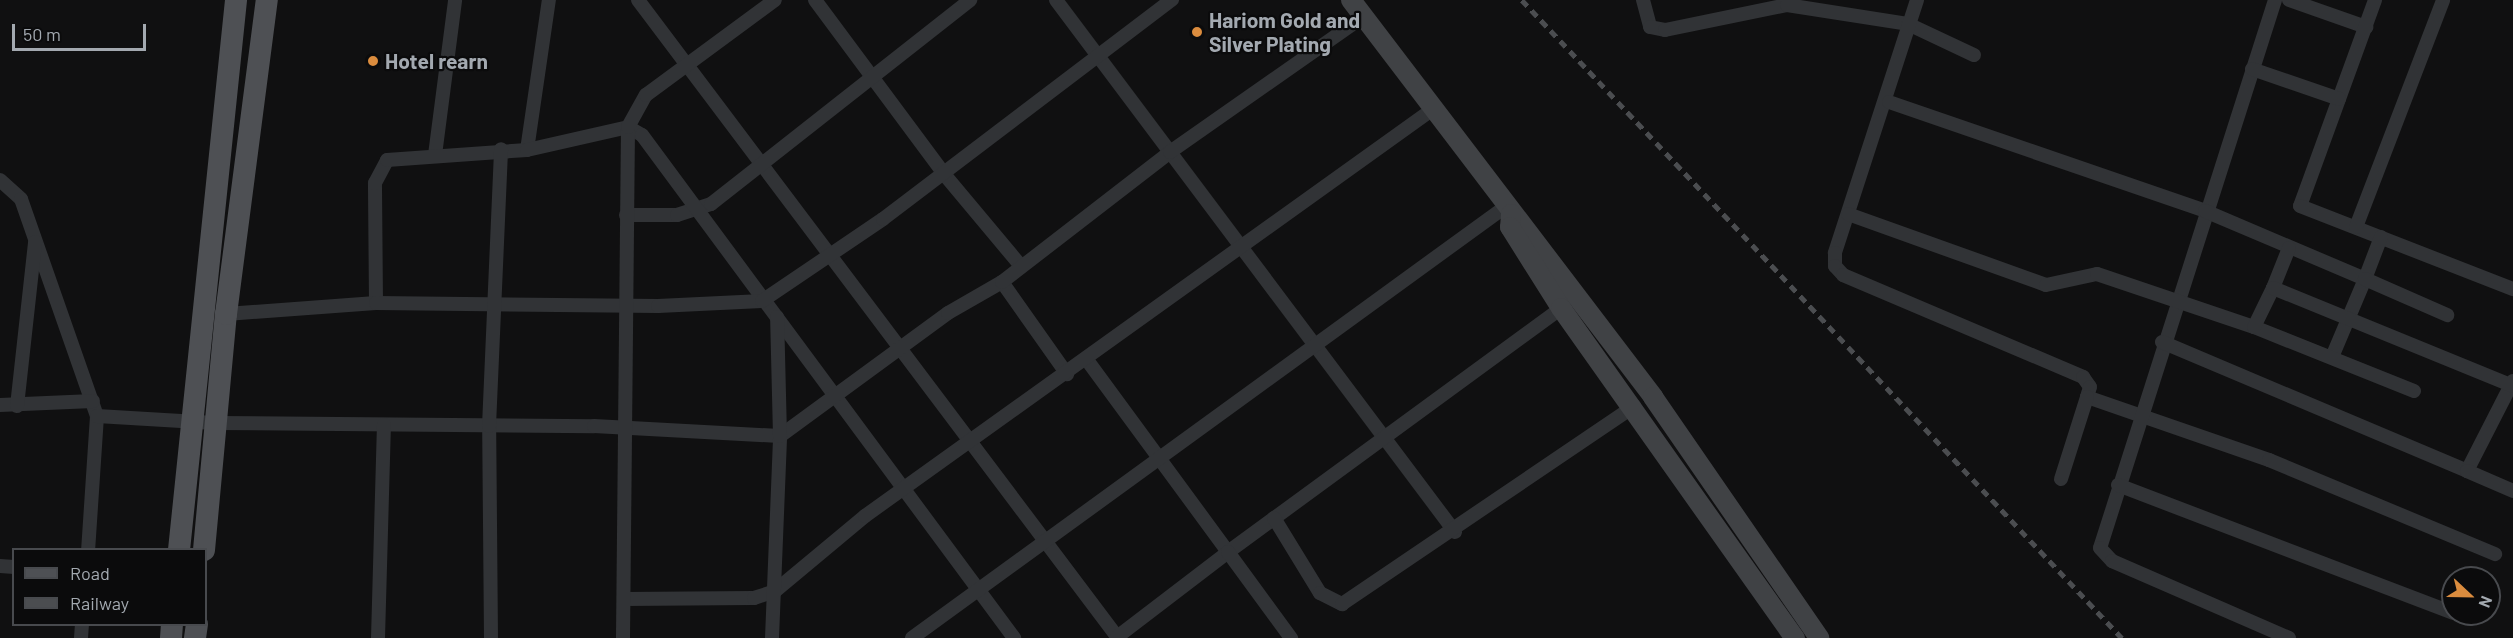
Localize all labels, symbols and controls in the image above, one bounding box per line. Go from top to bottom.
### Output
place label: Hariom Gold and Silver Plating [1209,7,1360,57]
scale bar [15,12,148,50]
text: 50 m [23,23,61,45]
marker: Hariom Gold and Silver Plating [1190,25,1204,39]
place label: Hotel rearn [385,48,488,74]
marker: Hotel rearn [366,54,380,68]
legend [12,548,207,626]
text: Road [70,562,110,584]
north arrow [2441,566,2501,626]
text: Railway [70,592,129,614]
text: N [2476,594,2497,611]

